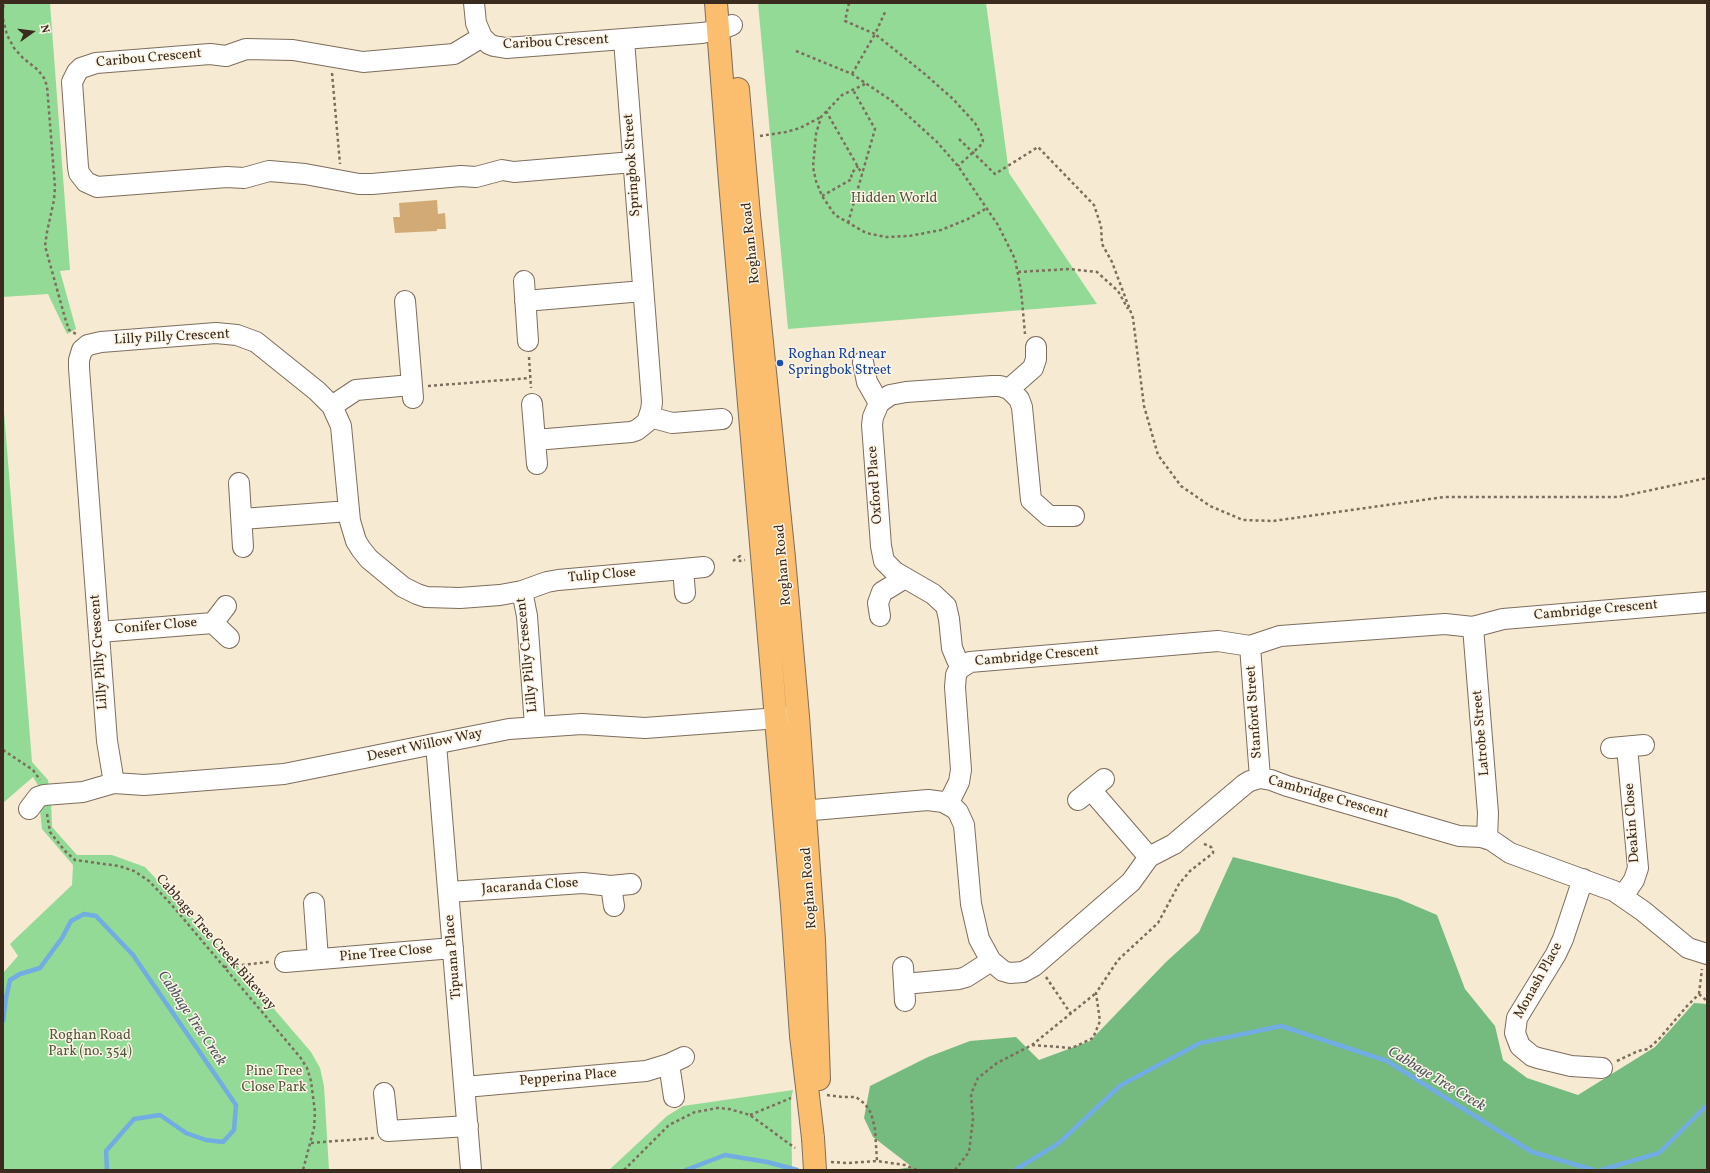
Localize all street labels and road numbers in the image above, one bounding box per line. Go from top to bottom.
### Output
street label: Caribou Crescent [503,32,609,54]
street label: Caribou Crescent [96,46,202,72]
street label: Springbok Street [621,113,645,217]
street label: Roghan Road [739,201,765,285]
street label: Lilly Pilly Crescent [114,327,230,349]
street label: Oxford Place [865,445,887,525]
street label: Roghan Road [772,523,796,607]
street label: Tulip Close [567,565,637,587]
street label: Lilly Pilly Crescent [88,594,112,710]
street label: Lilly Pilly Crescent [514,597,542,713]
street label: Cambridge Crescent [1533,597,1659,625]
street label: Conifer Close [114,615,198,639]
street label: Cambridge Crescent [974,643,1100,671]
street label: Stanford Street [1243,665,1267,759]
street label: Latrobe Street [1470,689,1494,777]
street label: Desert Willow Way [366,726,484,766]
street label: Cambridge Crescent [1266,773,1390,823]
street label: Deakin Close [1622,782,1644,864]
street label: Roghan Road [799,847,821,929]
street label: Cabbage Tree Creek Bikeway [151,871,279,1015]
street label: Jacaranda Close [481,875,579,899]
street label: Tipuana Place [442,914,466,1000]
street label: Monash Place [1511,940,1567,1022]
street label: Pine Tree Close [339,942,433,966]
street label: Pepperina Place [519,1065,617,1091]

